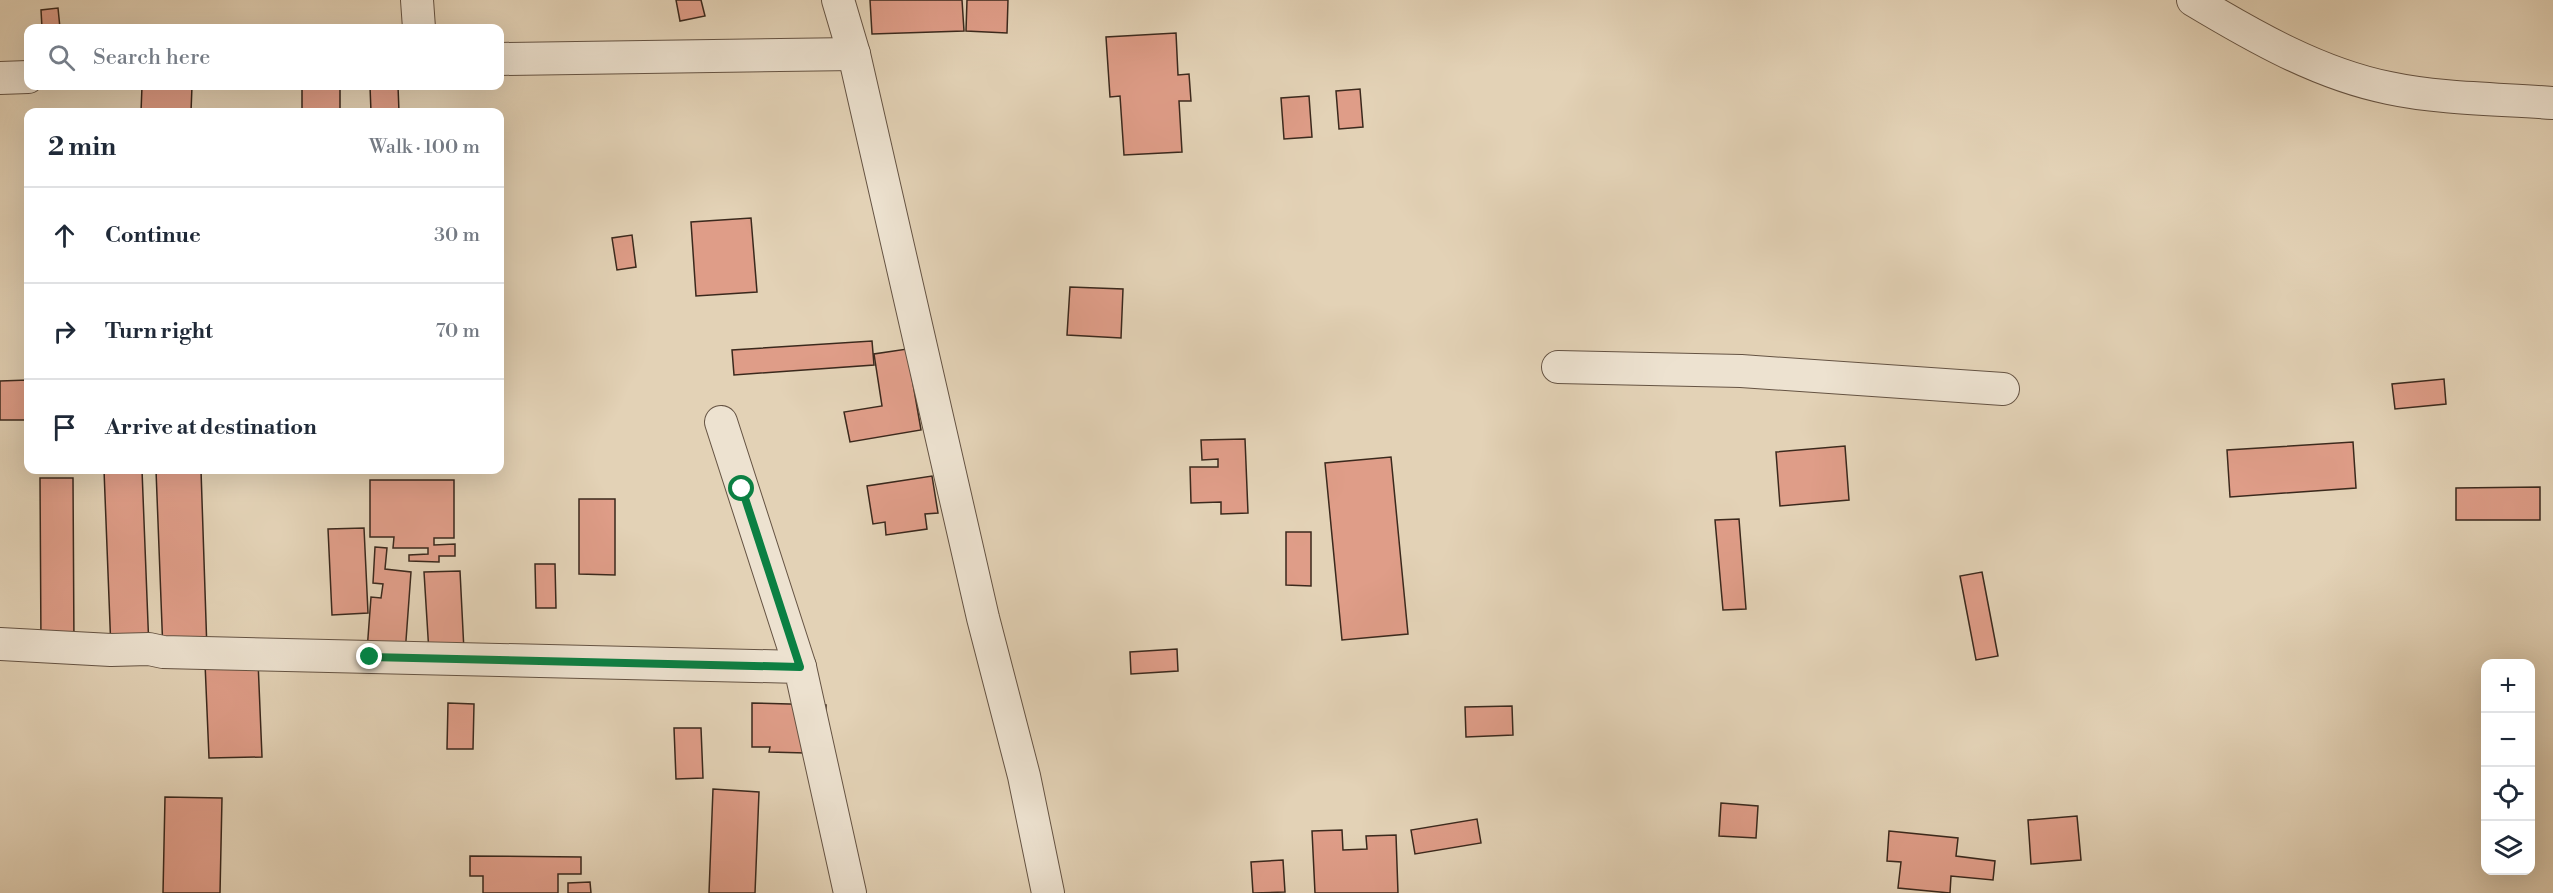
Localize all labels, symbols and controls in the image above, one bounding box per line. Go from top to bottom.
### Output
search box [24,24,504,90]
icon: search [45,41,78,74]
text: Search here [93,44,210,71]
text: 2 min [48,131,116,163]
text: Walk · 100 m [369,135,480,160]
icon: ahead [48,219,81,252]
text: Continue [105,222,201,249]
text: 30 m [434,223,480,248]
icon: right [48,315,81,348]
text: Turn right [105,318,213,345]
text: 70 m [436,319,480,344]
icon: arrive [48,411,81,444]
text: Arrive at destination [105,414,317,441]
route start [728,475,754,501]
route end [356,643,382,669]
map controls [2481,659,2535,875]
button: + [2481,659,2535,713]
button: − [2481,713,2535,767]
button: locate [2481,767,2535,821]
button: layers [2481,821,2535,875]

